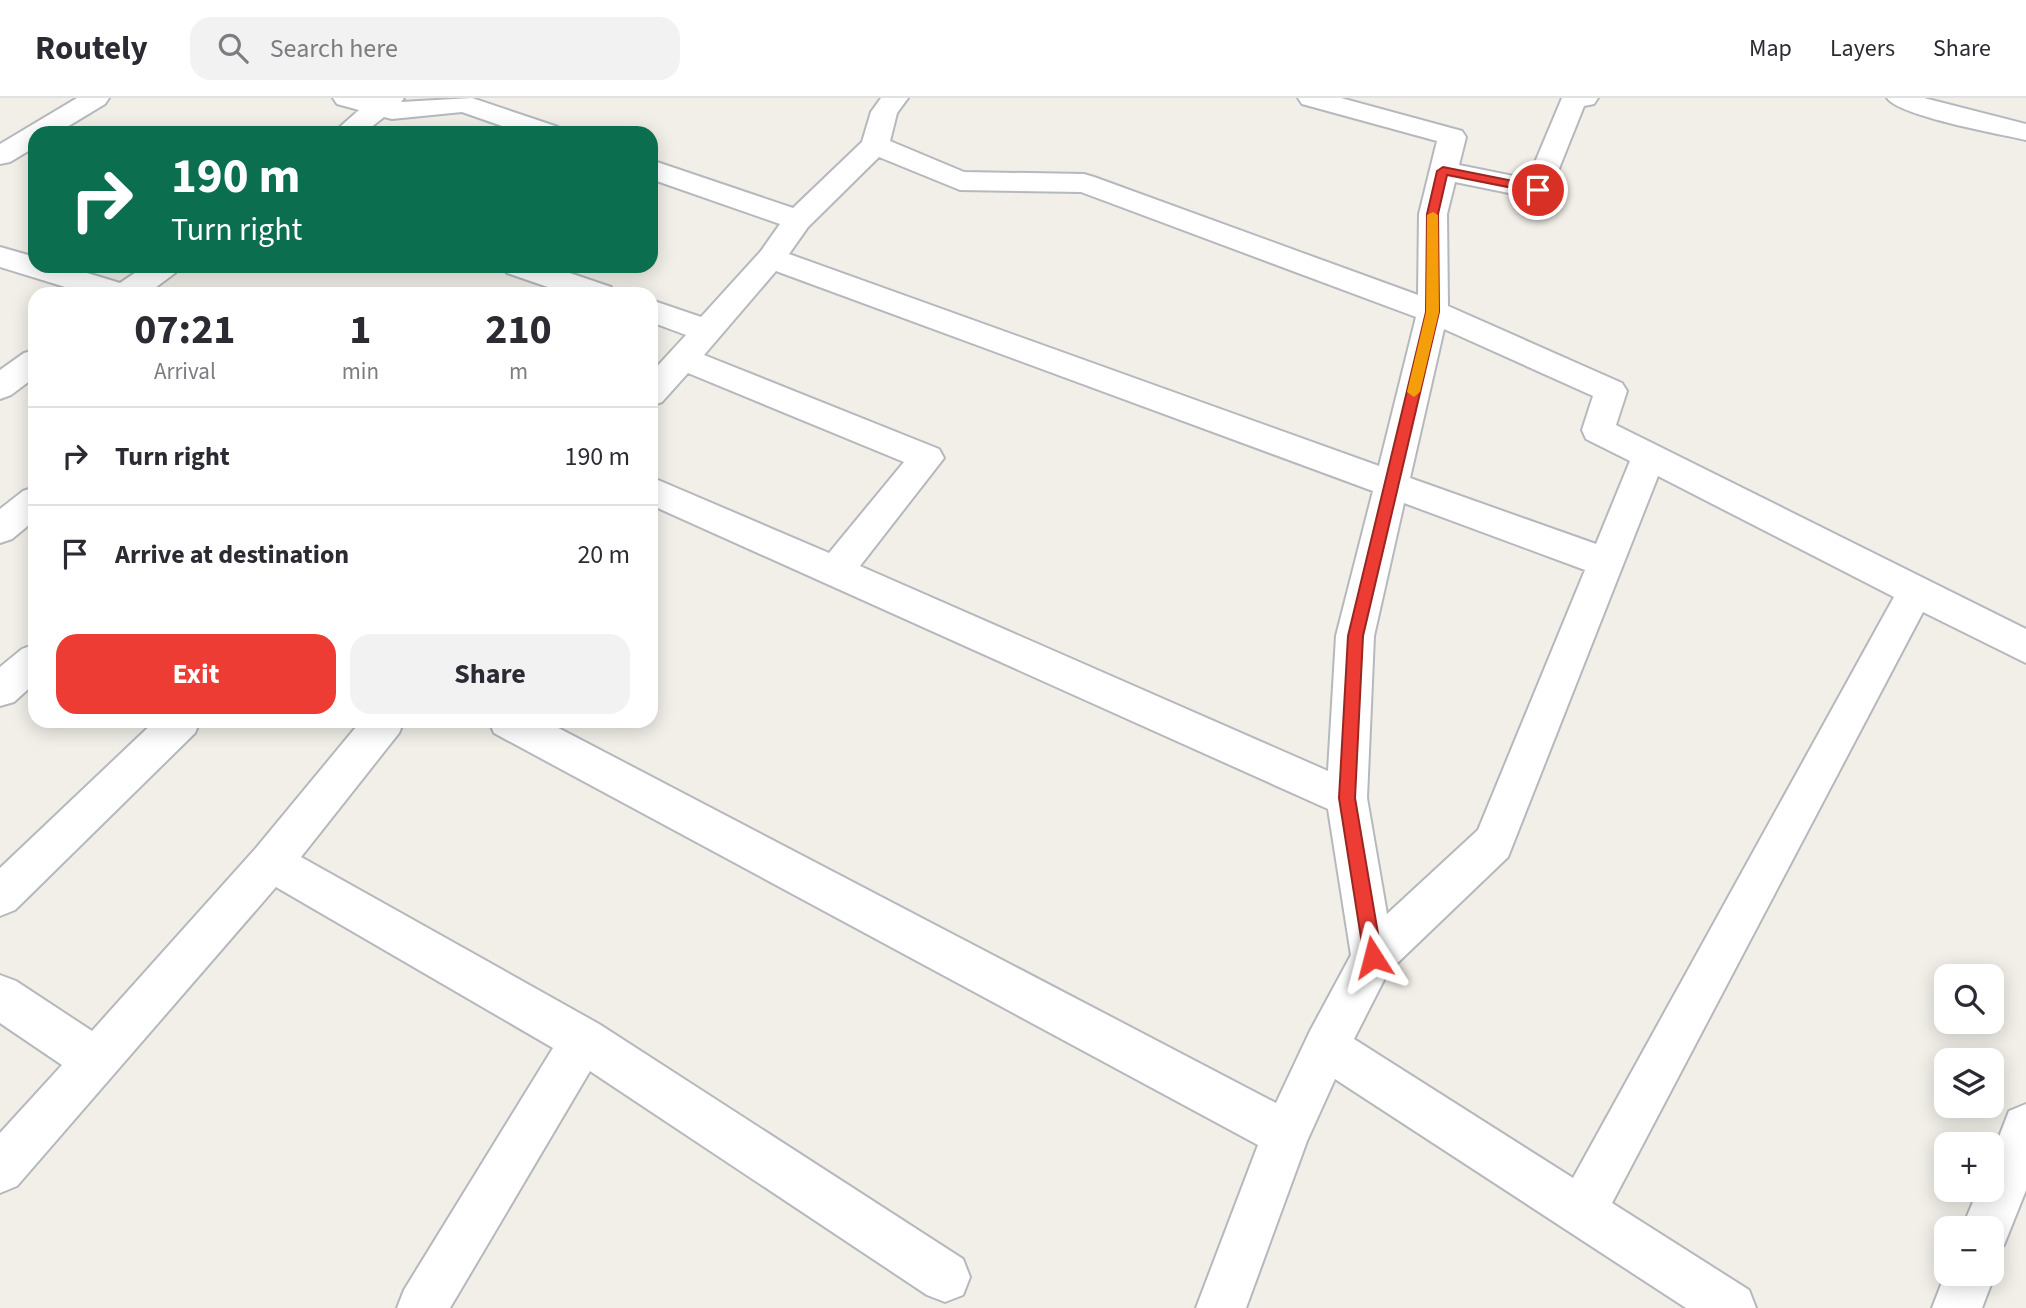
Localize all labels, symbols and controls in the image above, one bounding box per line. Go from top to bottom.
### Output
search box [190,17,680,80]
text: Routely [35,25,148,72]
icon: search [214,29,252,67]
text: Search here [270,30,398,67]
text: Map [1749,31,1792,66]
text: Layers [1830,31,1895,66]
text: Share [1933,31,1991,66]
text: 190 m [171,142,300,212]
icon: right [56,154,147,245]
pin [1508,160,1568,220]
icon: arrive [1519,171,1557,209]
text: Turn right [171,207,302,253]
text: 07:21 [134,300,236,360]
text: 1 [349,300,371,360]
text: 210 [485,300,552,360]
text: Arrival [154,355,216,388]
text: min [342,355,379,388]
text: m [509,355,528,388]
icon: right [56,437,94,475]
text: Turn right [115,438,230,475]
text: 190 m [564,438,630,475]
icon: arrive [56,535,94,573]
text: Arrive at destination [115,536,349,573]
text: 20 m [577,536,630,573]
button: Exit [56,634,336,714]
button: Share [350,634,630,714]
position arrow [1336,920,1410,994]
map controls [1934,964,2004,1286]
button: search [1934,964,2004,1034]
button: layers [1934,1048,2004,1118]
button: + [1934,1132,2004,1202]
button: − [1934,1216,2004,1286]

